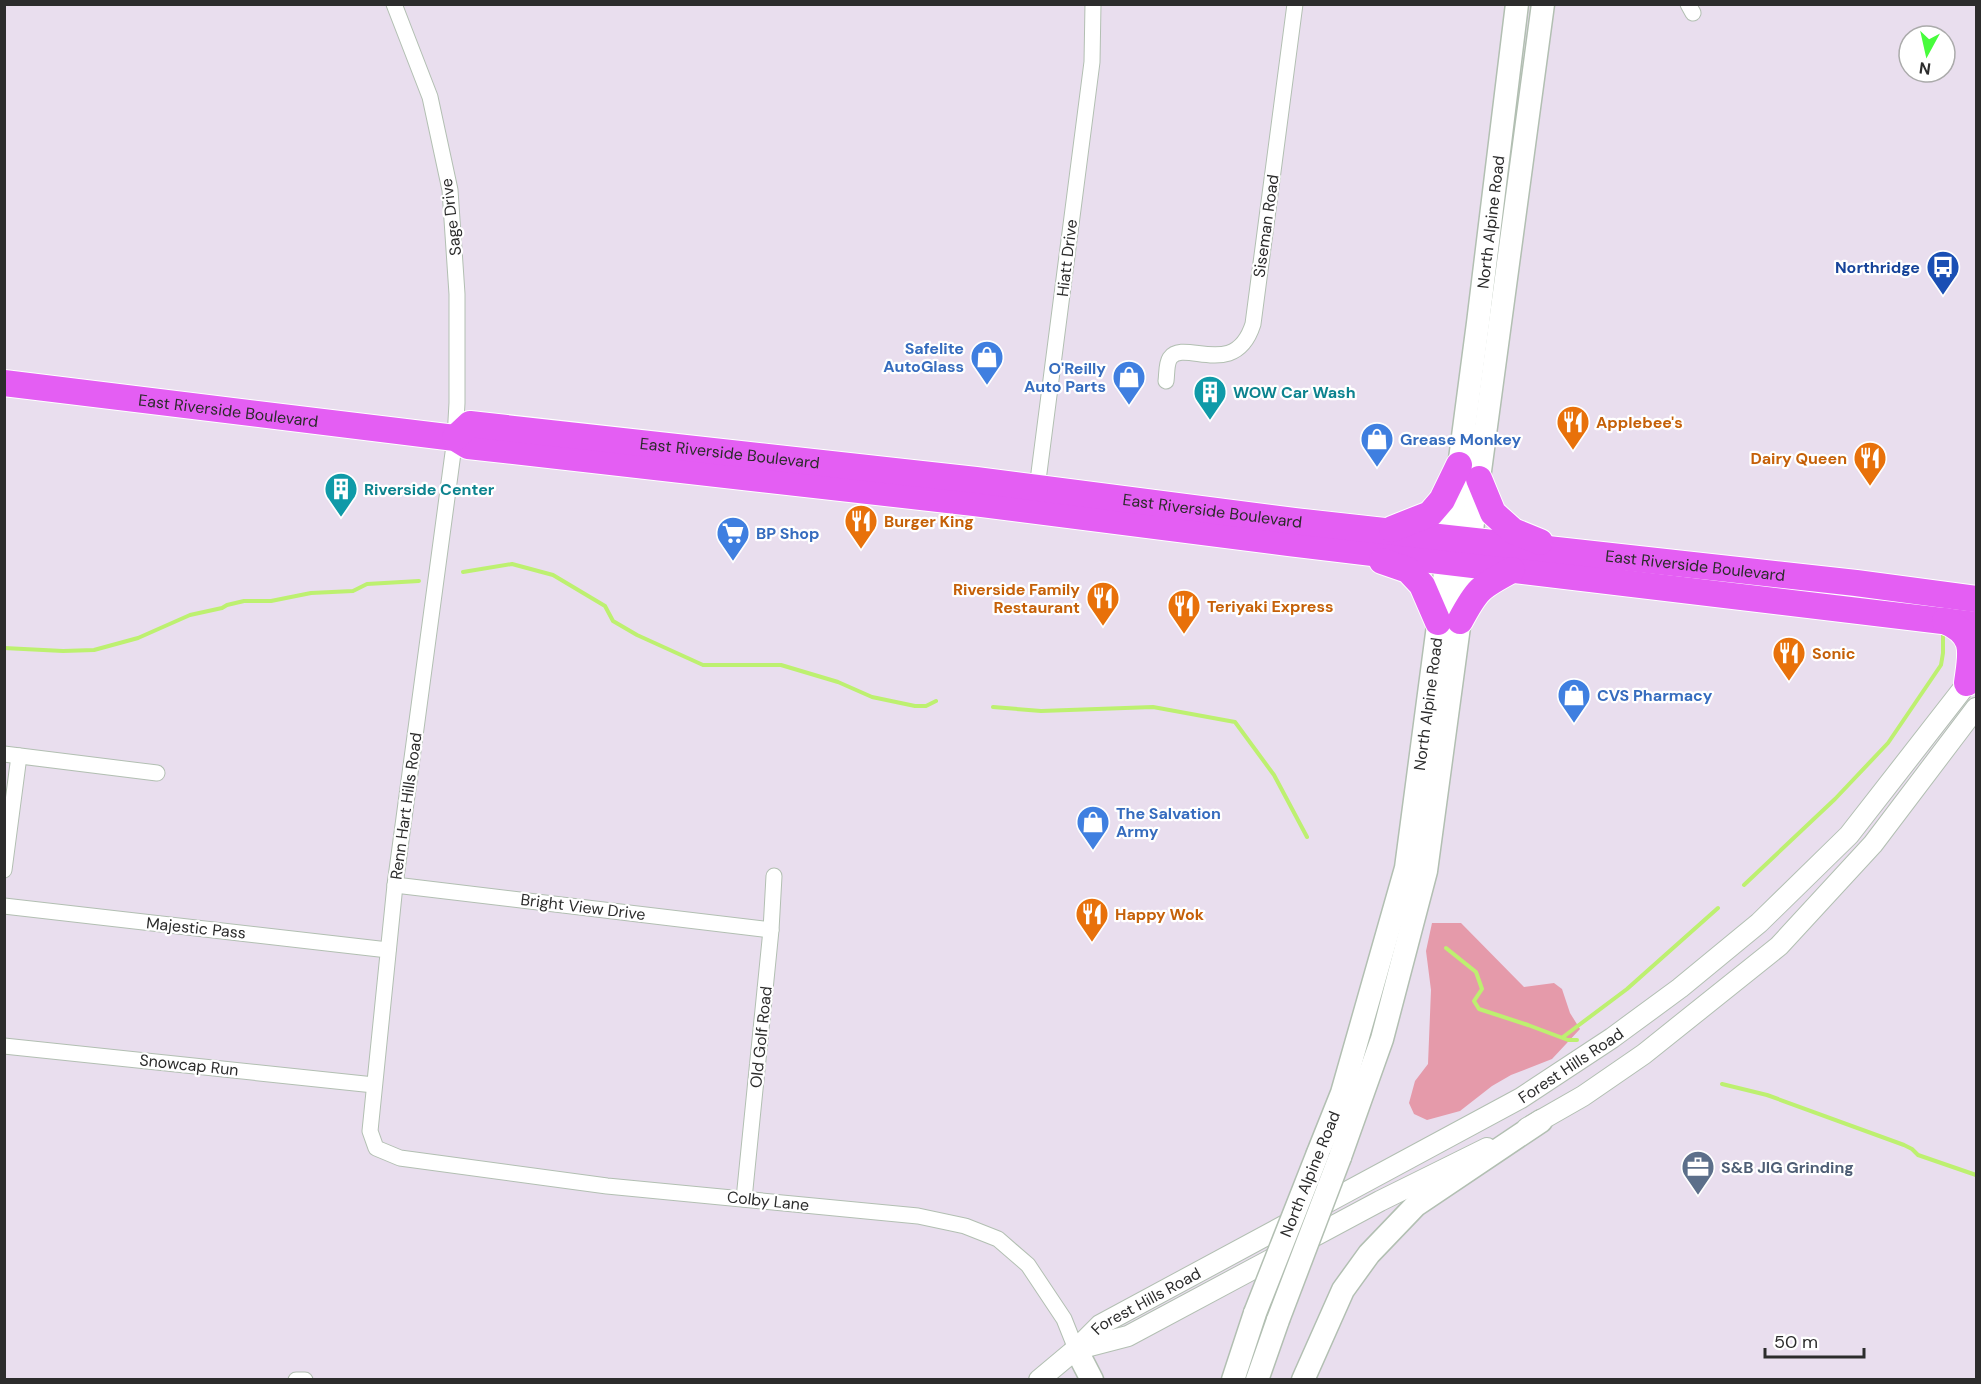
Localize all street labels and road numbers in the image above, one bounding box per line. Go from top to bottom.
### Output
street label: North Alpine Road [1472,154,1509,290]
street label: Siseman Road [1248,173,1284,279]
street label: Sage Drive [436,177,466,257]
street label: Hiatt Drive [1052,218,1082,298]
street label: East Riverside Boulevard [137,389,319,432]
street label: East Riverside Boulevard [639,432,821,473]
street label: East Riverside Boulevard [1121,489,1303,532]
street label: East Riverside Boulevard [1604,545,1786,586]
street label: North Alpine Road [1408,636,1447,772]
street label: Renn Hart Hills Road [385,731,427,881]
street label: Bright View Drive [519,889,647,925]
street label: Majestic Pass [145,912,247,944]
street label: Old Golf Road [745,985,777,1089]
street label: Forest Hills Road [1514,1023,1628,1108]
street label: Snowcap Run [138,1049,240,1081]
street label: North Alpine Road [1275,1108,1345,1240]
street label: Colby Lane [726,1186,810,1216]
street label: Forest Hills Road [1086,1262,1204,1339]

